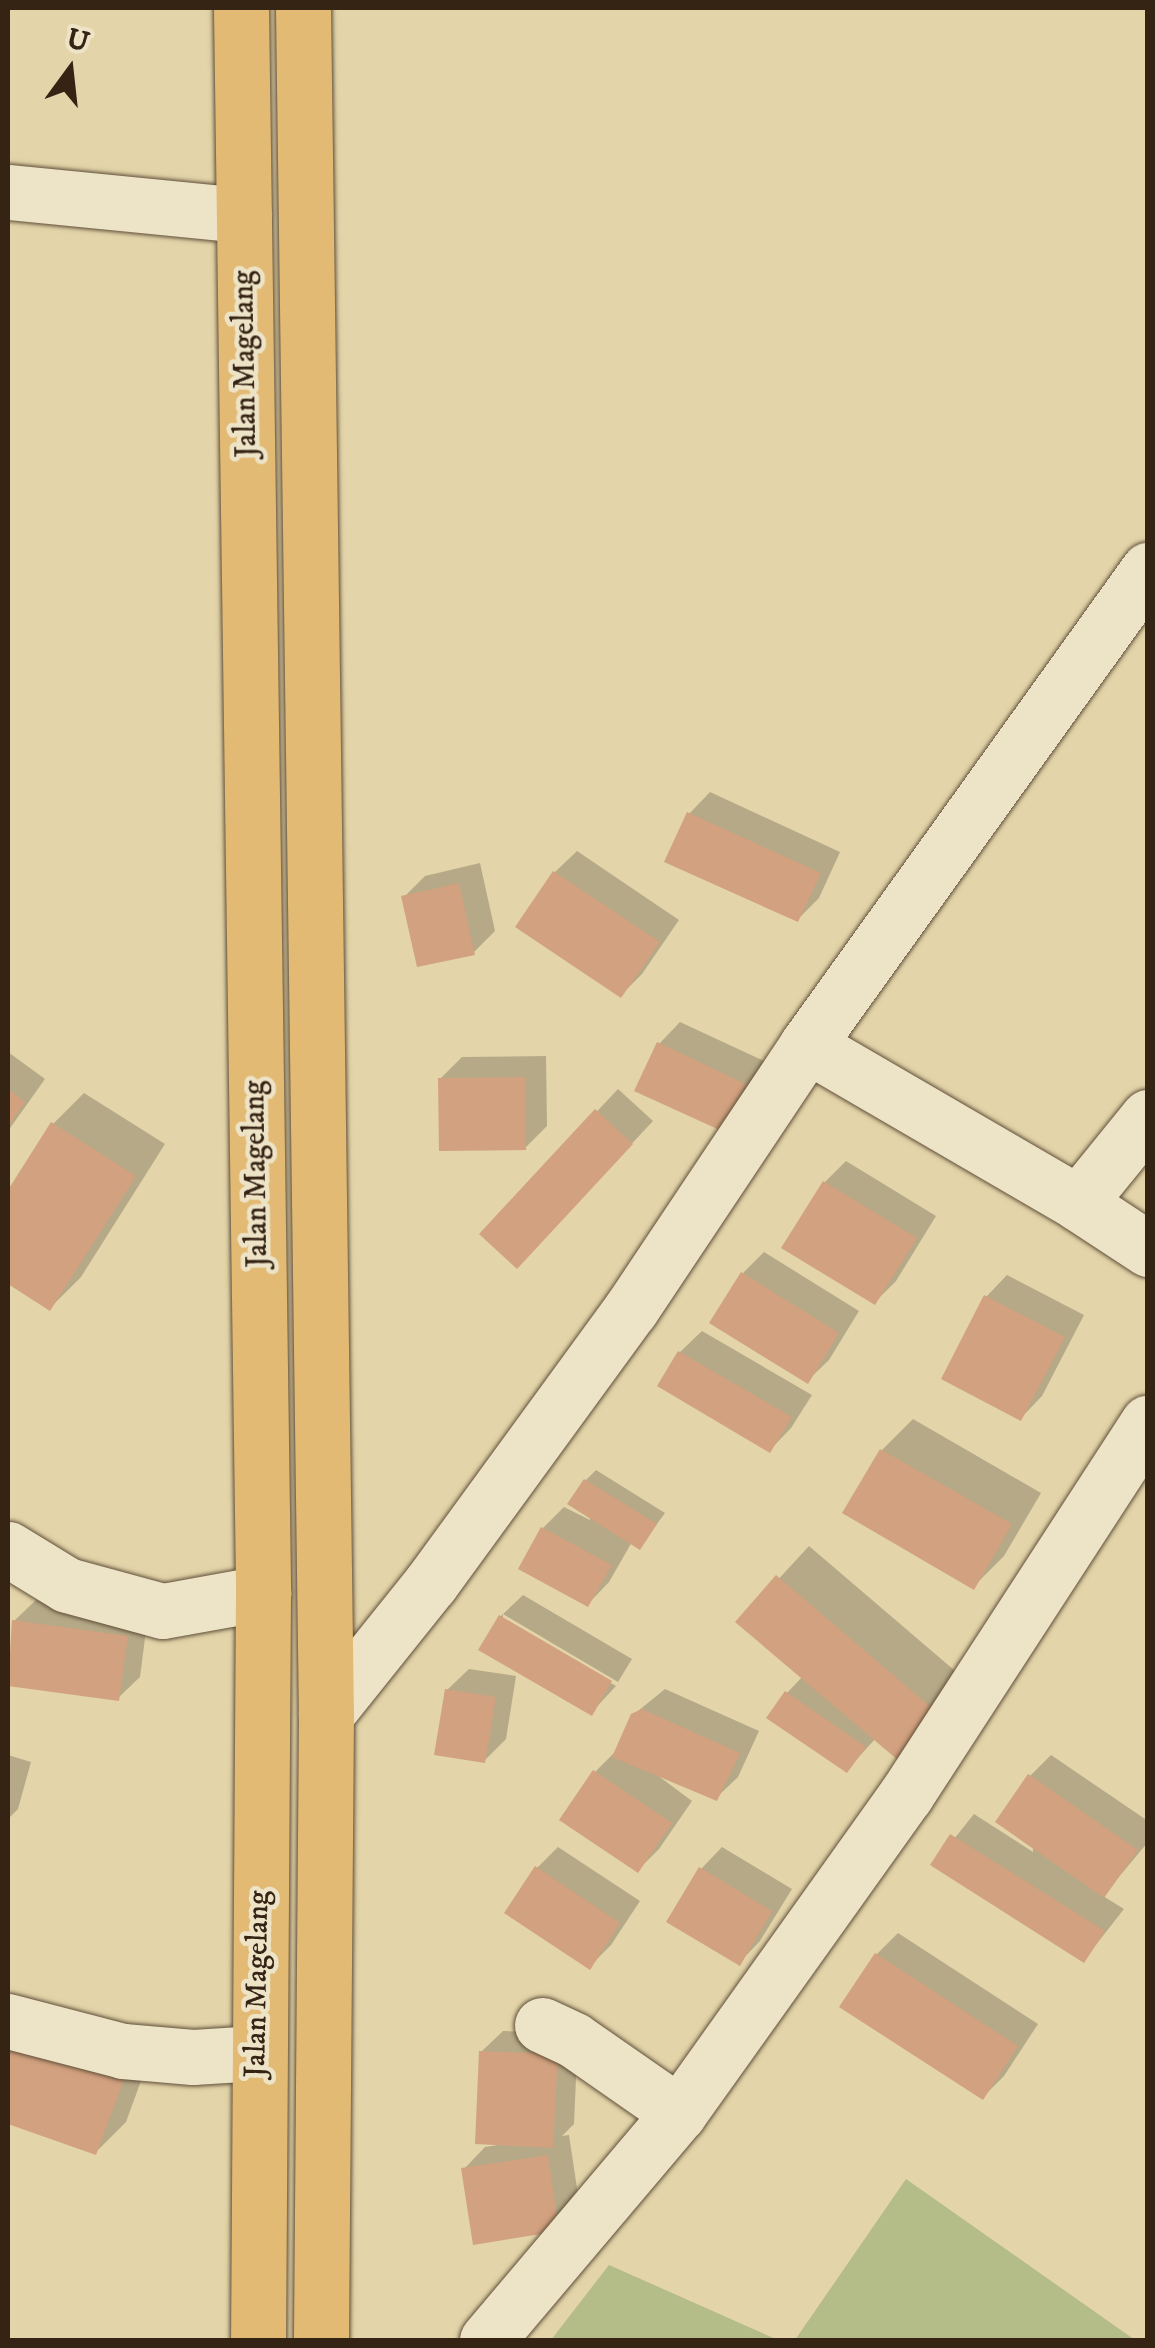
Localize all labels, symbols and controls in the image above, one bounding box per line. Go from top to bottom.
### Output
north arrow [20,20,120,120]
text: U [63,21,93,60]
street label: Jalan Magelang [226,270,266,458]
street label: Jalan Magelang [237,1080,277,1268]
street label: Jalan Magelang [238,1890,278,2078]

